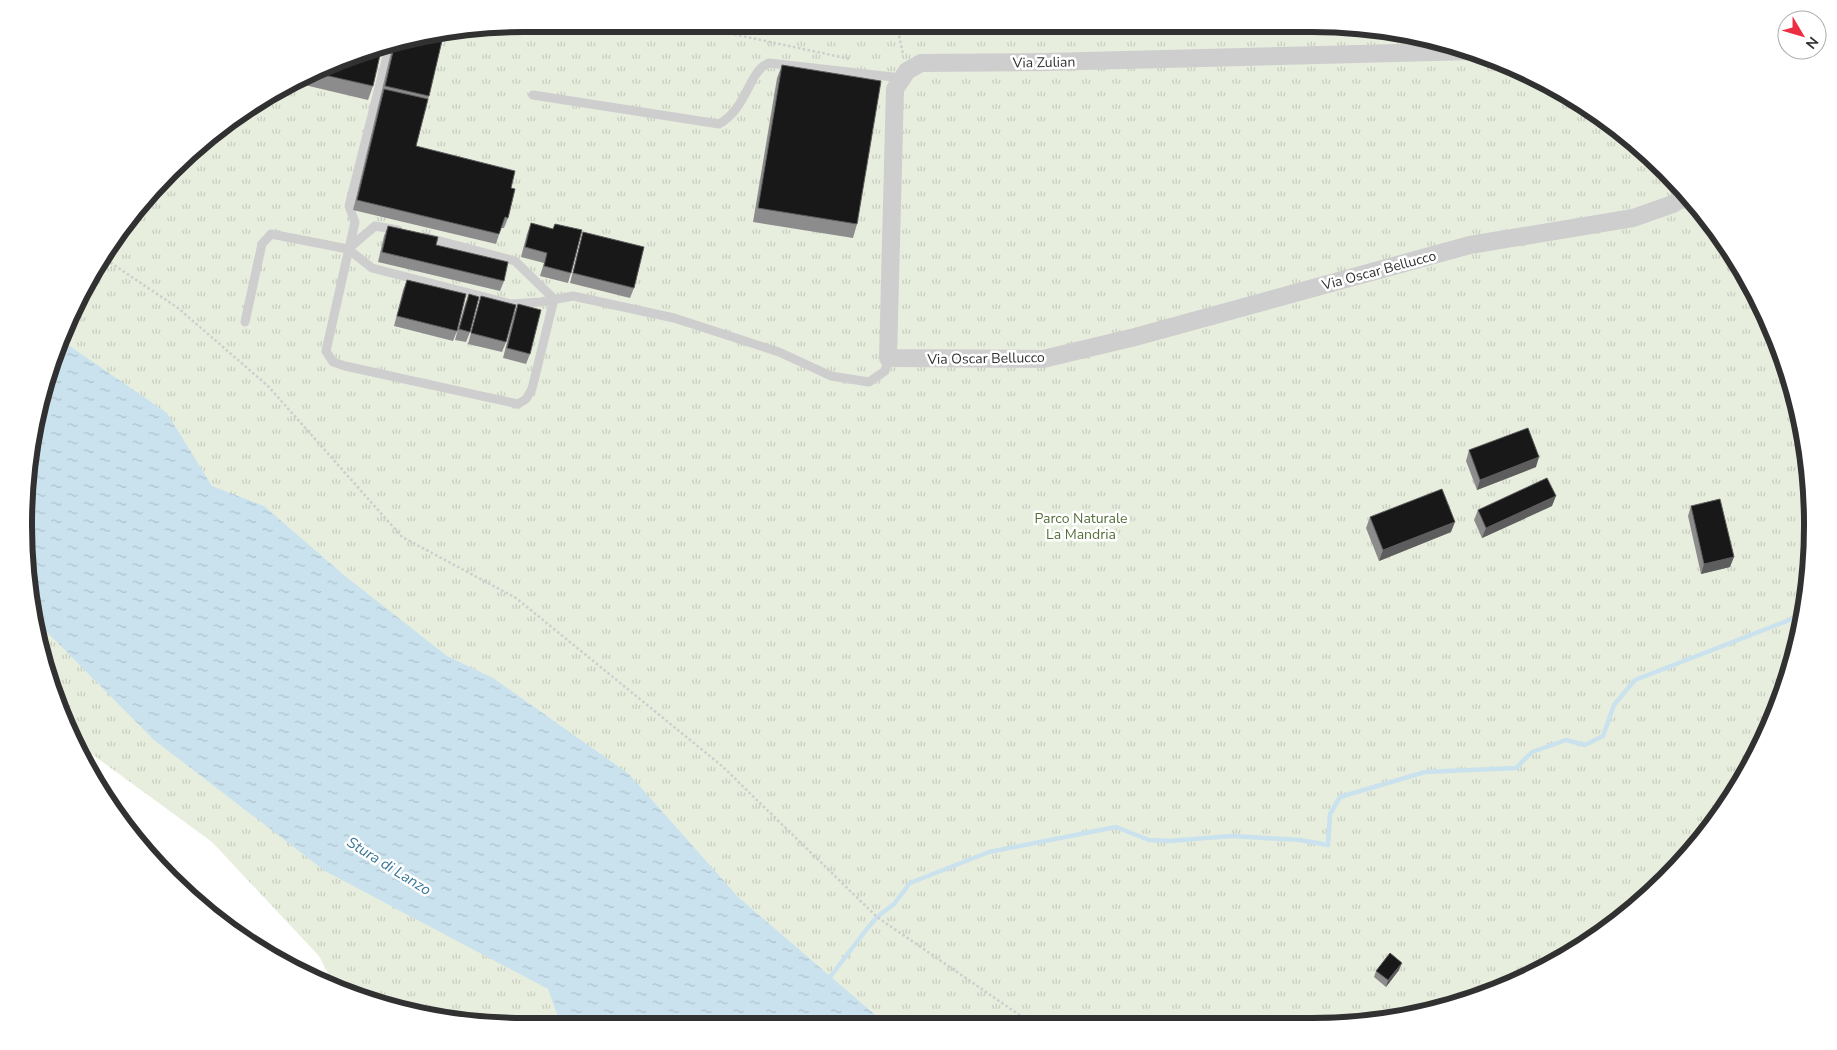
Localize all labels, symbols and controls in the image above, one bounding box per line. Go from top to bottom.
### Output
north arrow [1777,10,1827,60]
text: N [1801,33,1823,53]
street label: Via Zulian [1012,52,1075,73]
street label: Via Oscar Bellucco [1319,246,1438,295]
street label: Via Oscar Bellucco [926,348,1045,369]
park label: Parco Naturale La Mandria [1034,509,1128,544]
water label: Stura di Lanzo [343,832,435,900]

